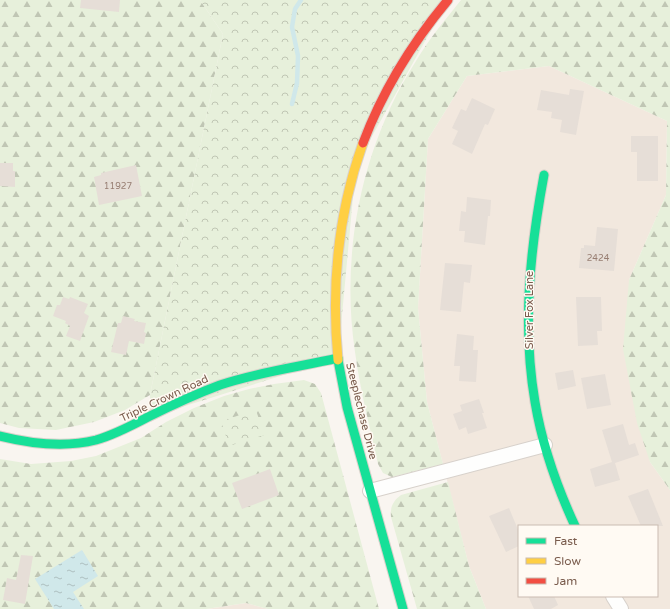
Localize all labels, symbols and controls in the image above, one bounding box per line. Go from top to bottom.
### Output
house number: 11927 [104,181,132,192]
house number: 2424 [587,253,610,264]
street label: Silver Fox Lane [523,271,536,349]
street label: Steeplechase Drive [343,361,380,461]
street label: Triple Crown Road [118,372,210,425]
legend [518,525,658,597]
text: Fast [554,534,578,548]
text: Slow [554,554,581,568]
text: Jam [554,574,577,588]

